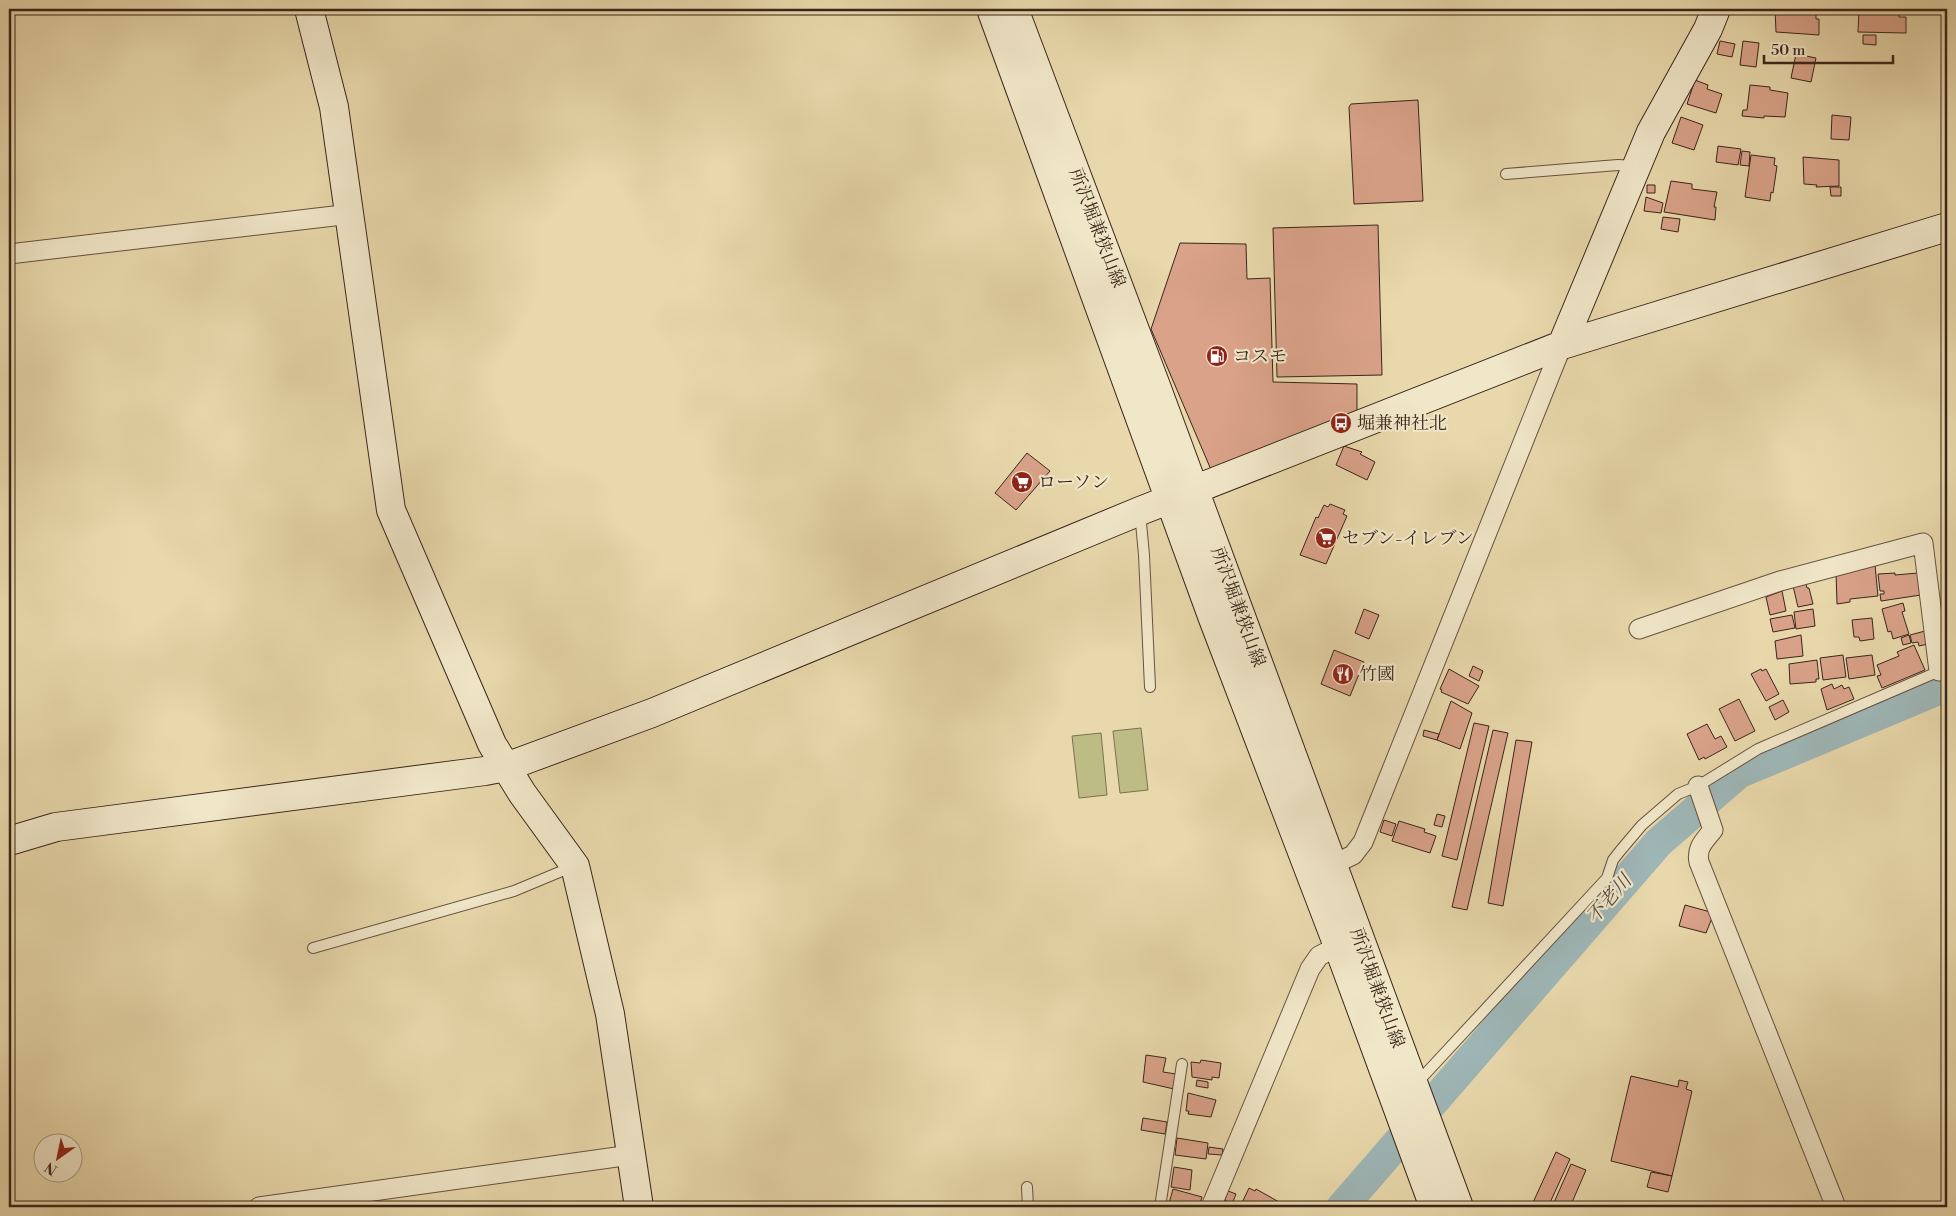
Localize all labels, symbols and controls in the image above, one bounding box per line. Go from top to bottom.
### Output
scale bar [1764,32,1892,64]
text: 50 m [1771,41,1805,60]
street label: 所沢堀兼狭山線 [1064,165,1130,291]
fuel station icon: コスモ [1205,344,1229,368]
place label: コスモ [1233,345,1287,368]
bus stop icon: 堀兼神社北 [1329,411,1353,435]
place label: 堀兼神社北 [1357,412,1447,435]
supermarket icon: ローソン [1010,470,1034,494]
place label: ローソン [1038,471,1109,494]
supermarket icon: セブン-イレブン [1314,526,1338,550]
place label: セブン-イレブン [1342,527,1474,550]
street label: 所沢堀兼狭山線 [1206,544,1270,670]
restaurant icon: 竹國 [1331,662,1355,686]
place label: 竹國 [1359,663,1395,686]
water label: 不老川 [1581,868,1638,928]
street label: 所沢堀兼狭山線 [1345,925,1409,1051]
north arrow [32,1134,82,1184]
text: N [42,1157,61,1179]

